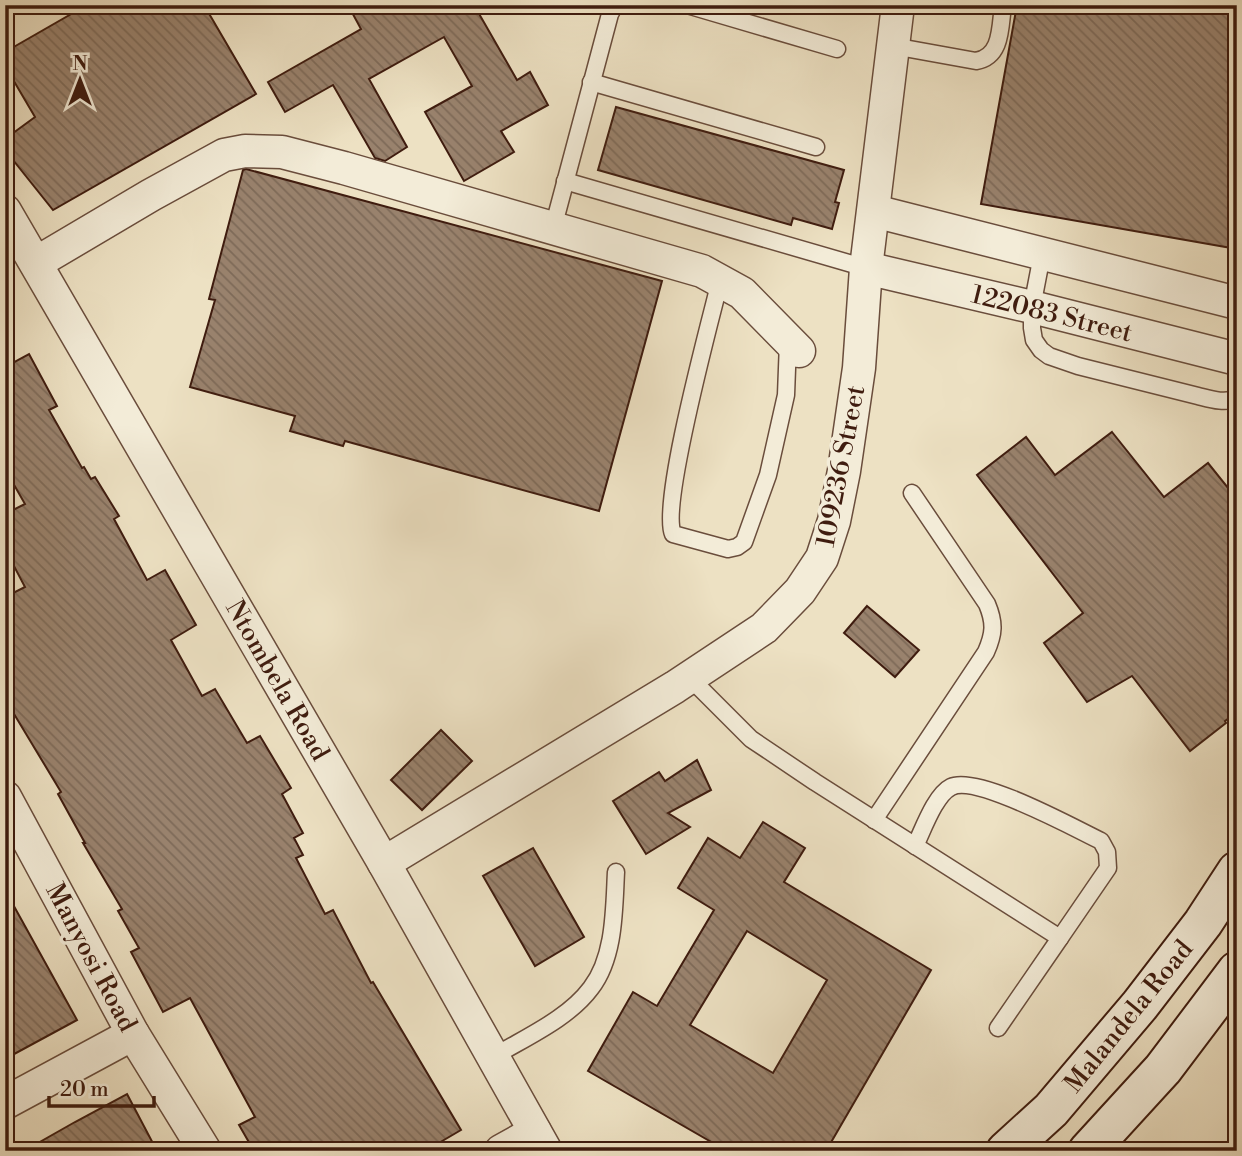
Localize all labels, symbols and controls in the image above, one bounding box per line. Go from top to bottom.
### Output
north arrow [46,46,116,116]
text: N [72,52,88,76]
street label: 122083 Street [968,279,1136,349]
street label: 109236 Street [810,383,872,550]
street label: Ntombela Road [218,595,336,767]
street label: Manyosi Road [39,878,144,1037]
street label: Malandela Road [1058,934,1200,1099]
scale bar [49,1065,154,1109]
text: 20 m [60,1077,109,1103]

